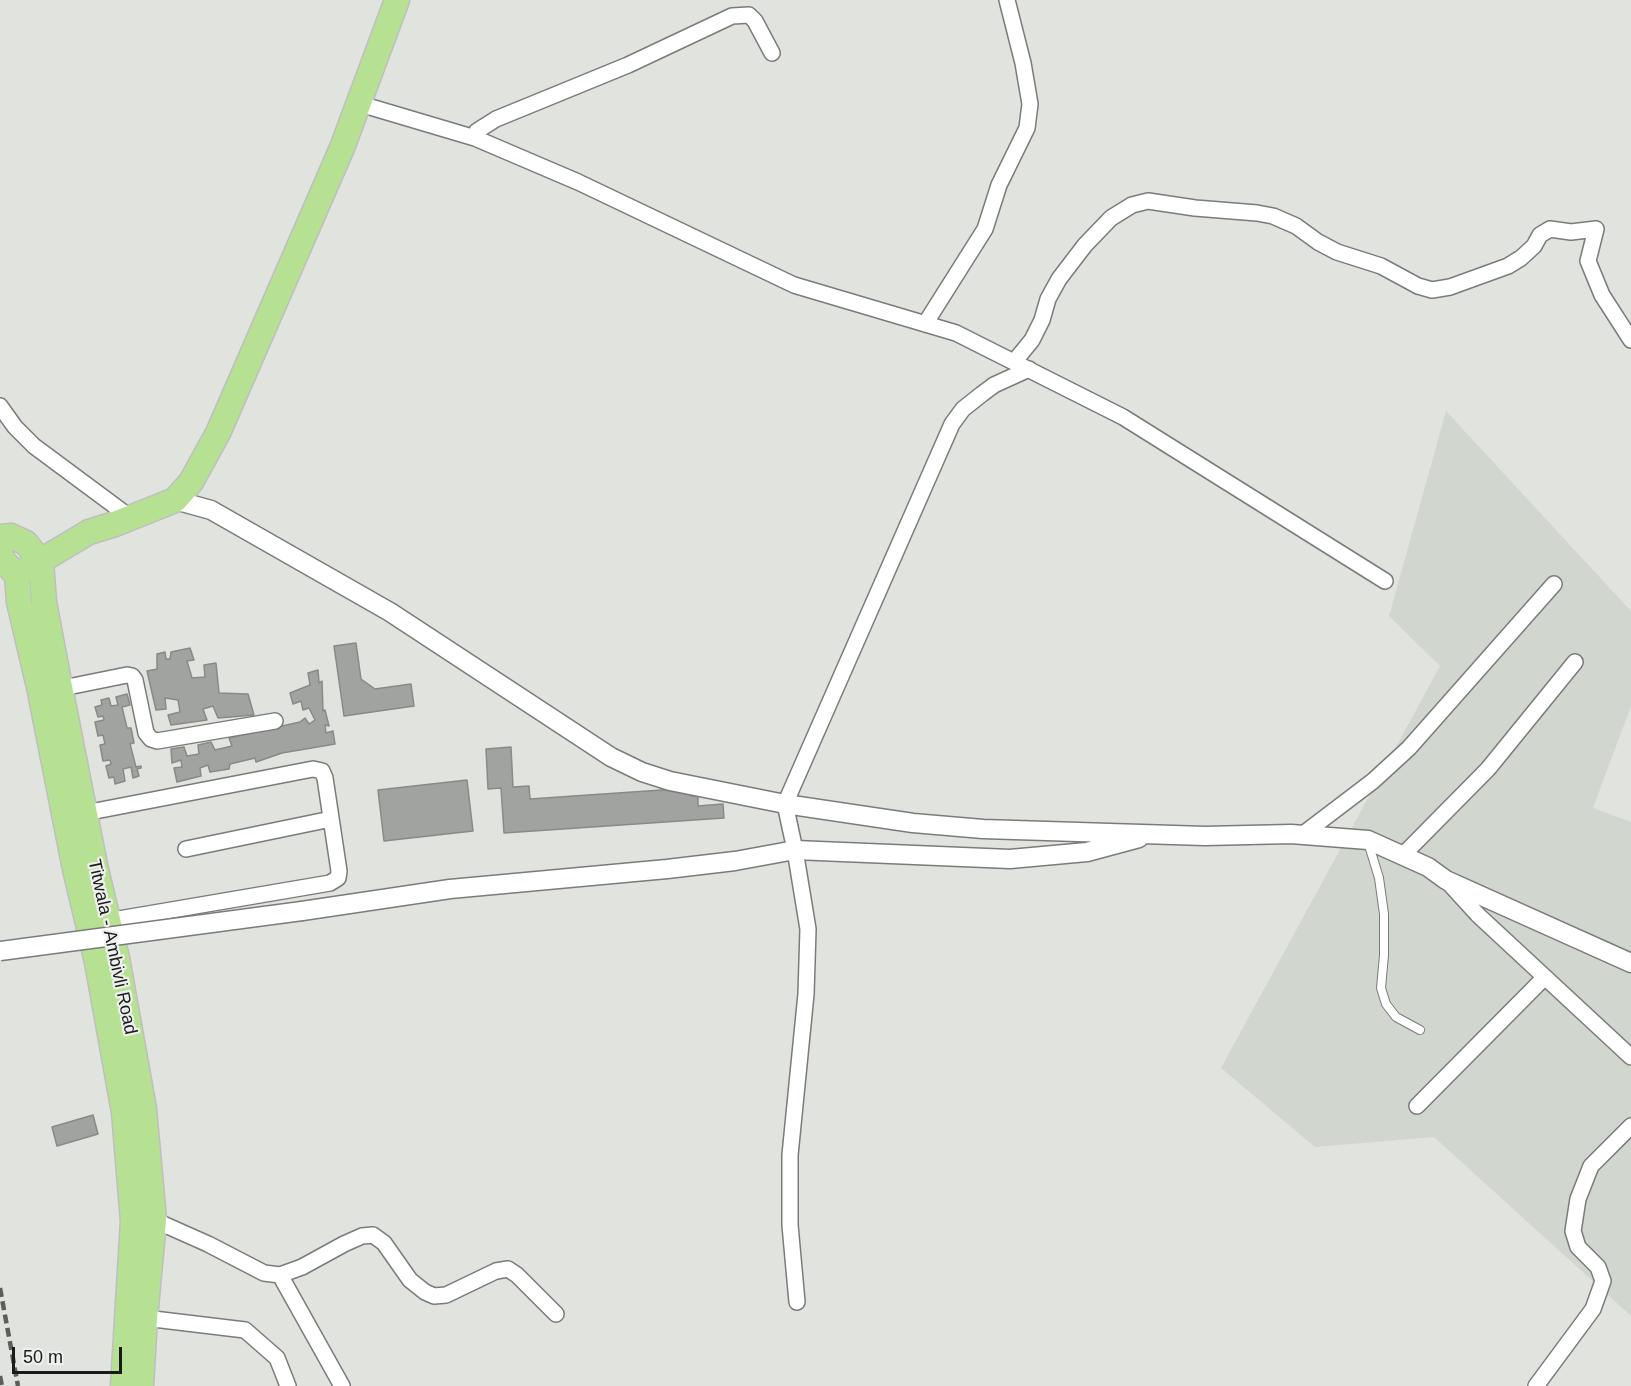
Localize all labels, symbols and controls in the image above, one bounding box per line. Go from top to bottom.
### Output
street label: Titwala - Ambivli Road [83,858,141,1036]
scale bar [15,1335,124,1373]
text: 50 m [23,1347,63,1367]

